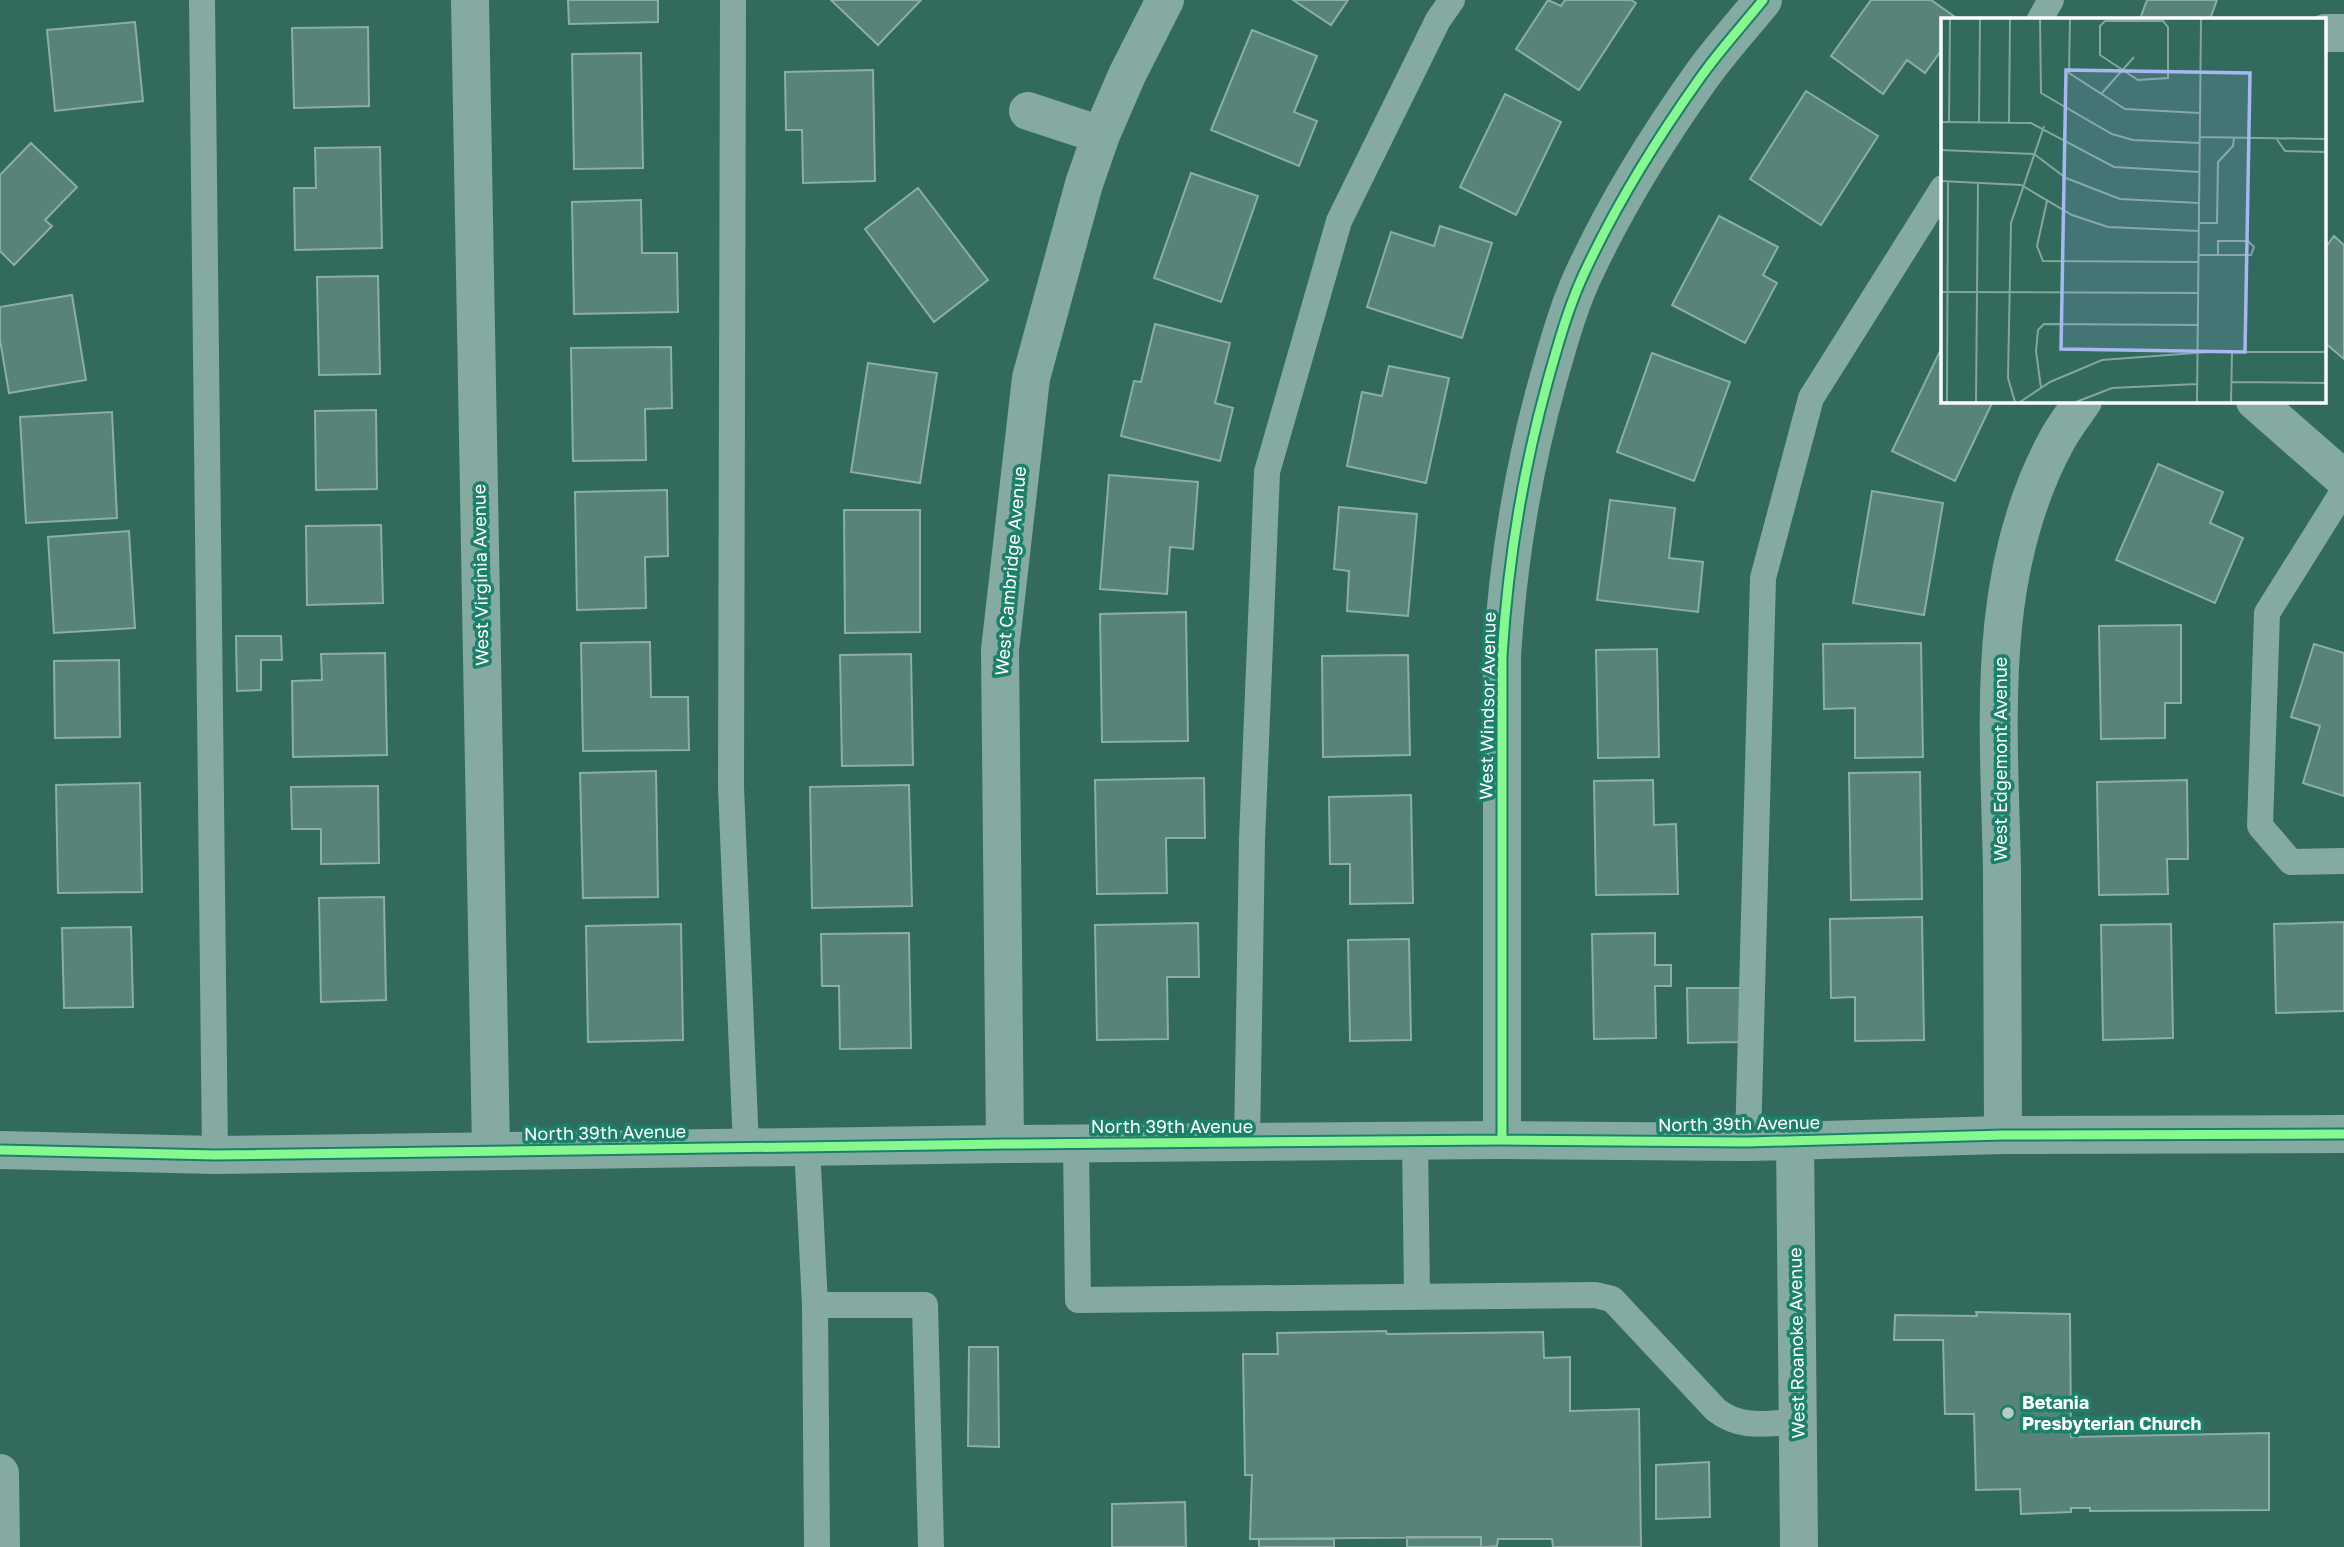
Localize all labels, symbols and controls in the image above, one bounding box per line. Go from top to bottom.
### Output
inset map [1941,18,2326,402]
street label: West Cambridge Avenue [990,465,1030,677]
street label: West Virginia Avenue [467,484,493,666]
street label: West Windsor Avenue [1474,612,1500,800]
street label: West Edgemont Avenue [1989,657,2011,861]
street label: North 39th Avenue [1658,1111,1820,1135]
street label: North 39th Avenue [1091,1115,1253,1137]
street label: North 39th Avenue [524,1120,686,1144]
street label: West Roanoke Avenue [1783,1247,1809,1439]
place label: Betania Presbyterian Church [2022,1391,2201,1434]
marker: Betania Presbyterian Church [2000,1405,2016,1421]

